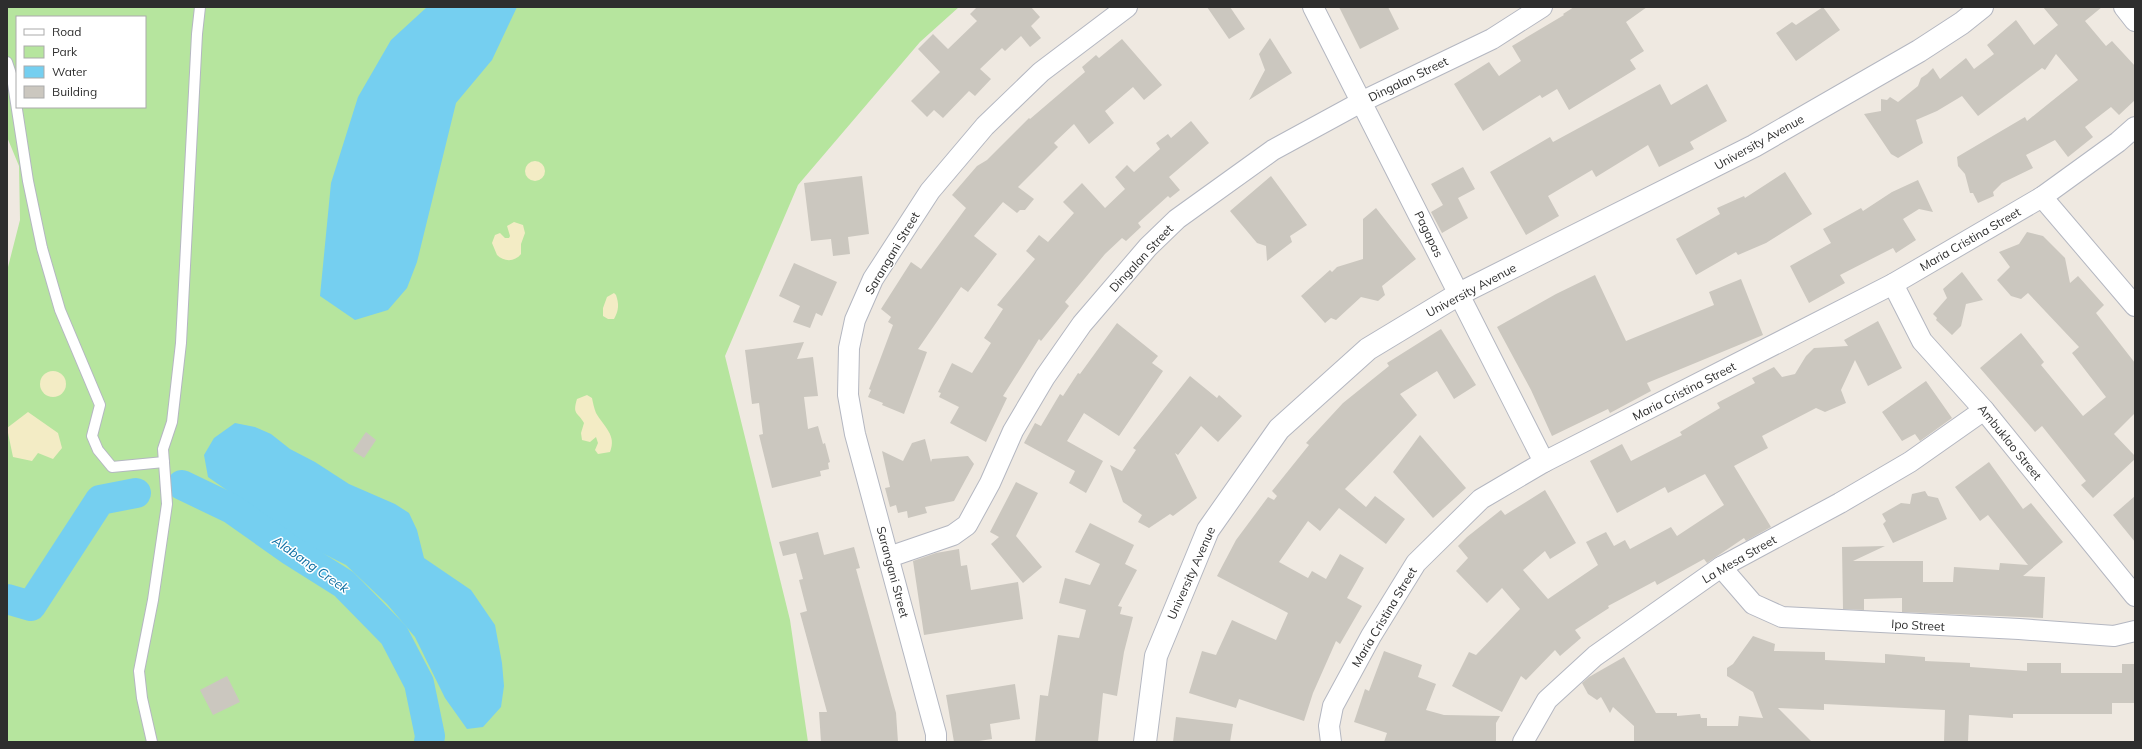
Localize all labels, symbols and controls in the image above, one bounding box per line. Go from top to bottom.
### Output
legend [16,16,146,108]
text: Road [52,24,81,39]
text: Park [52,44,78,59]
street label: Dingalan Street [1366,53,1450,105]
text: Water [52,64,88,79]
text: Building [52,84,97,99]
street label: University Avenue [1712,111,1806,173]
street label: Maria Cristina Street [1917,204,2023,274]
street label: Pagapas [1411,208,1447,260]
street label: Sarangani Street [861,209,923,297]
street label: Dingalan Street [1106,221,1176,295]
street label: University Avenue [1423,260,1519,320]
street label: Maria Cristina Street [1630,358,1738,424]
street label: Ambuklao Street [1975,401,2045,483]
street label: University Avenue [1164,524,1218,622]
street label: Sarangani Street [874,525,912,619]
water label: Alabang Creek [269,531,352,596]
street label: La Mesa Street [1699,532,1779,586]
street label: Maria Cristina Street [1348,564,1420,670]
street label: Ipo Street [1891,616,1945,634]

